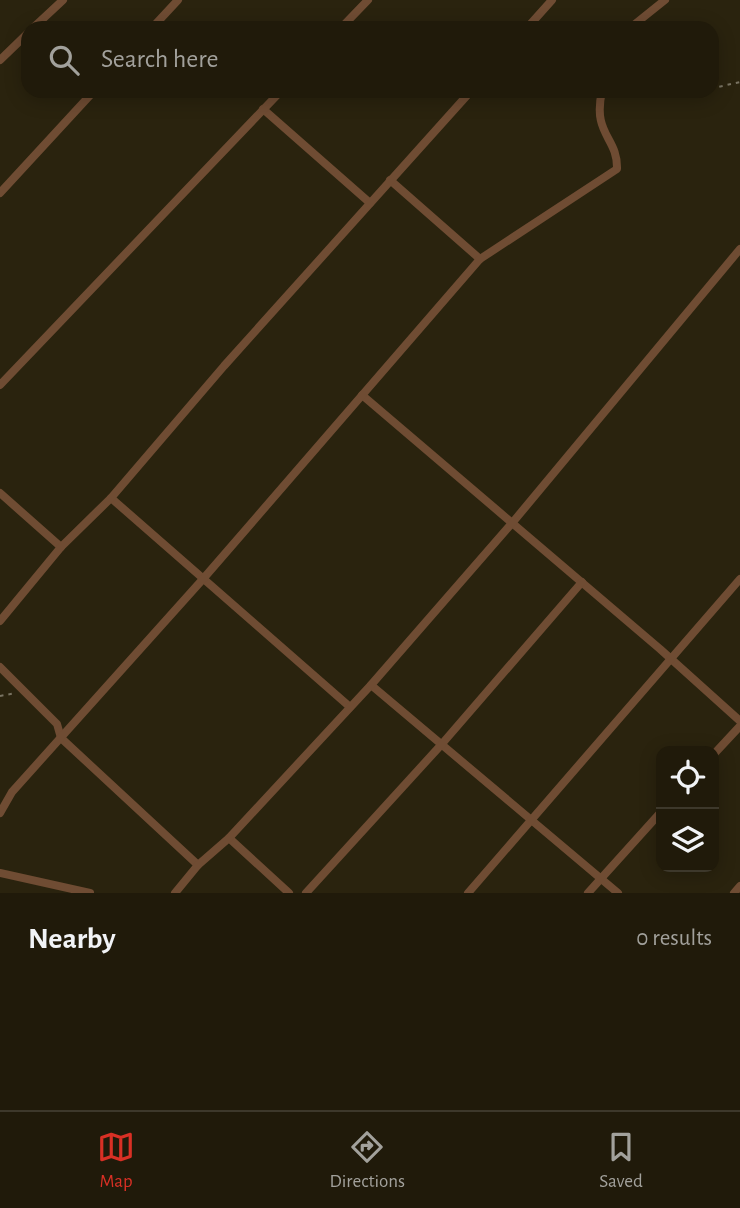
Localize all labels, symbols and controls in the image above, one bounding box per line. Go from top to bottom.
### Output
search box [21,21,719,98]
icon: search [45,41,83,79]
text: Search here [101,46,219,72]
map controls [656,746,719,872]
button: locate [656,746,719,809]
button: layers [656,809,719,872]
text: Nearby [28,924,116,954]
text: 0 results [636,927,712,950]
tab: Map [97,1128,135,1193]
tab: Directions [329,1128,405,1193]
tab: Saved [599,1128,643,1193]

